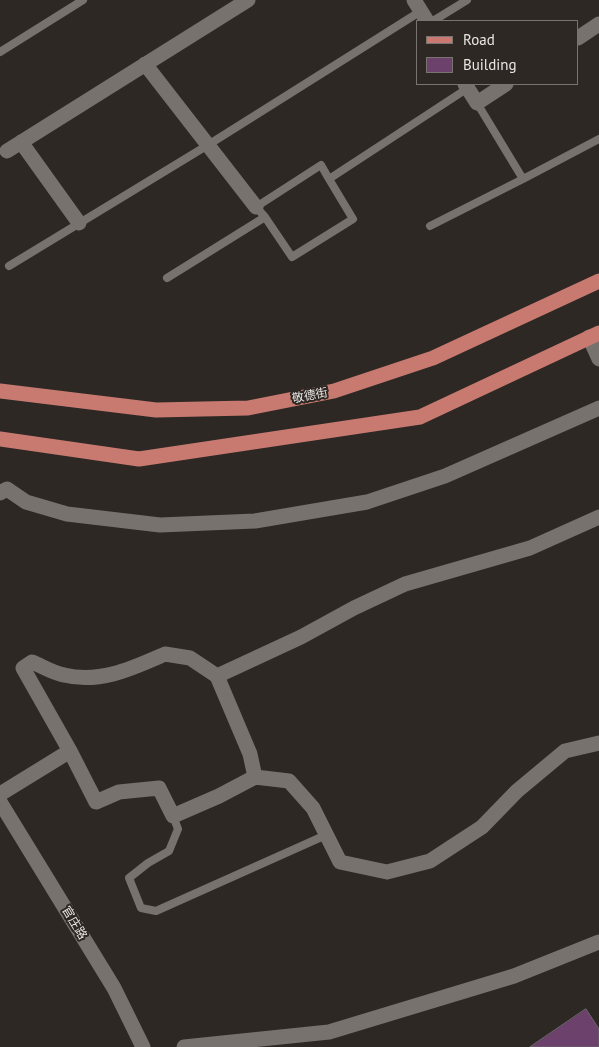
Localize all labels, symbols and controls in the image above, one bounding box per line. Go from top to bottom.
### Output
legend [416,20,579,85]
text: Road [463,30,495,49]
text: Building [463,55,517,74]
street label: 敬德街 [291,385,329,407]
street label: 官庄路 [59,904,89,942]

